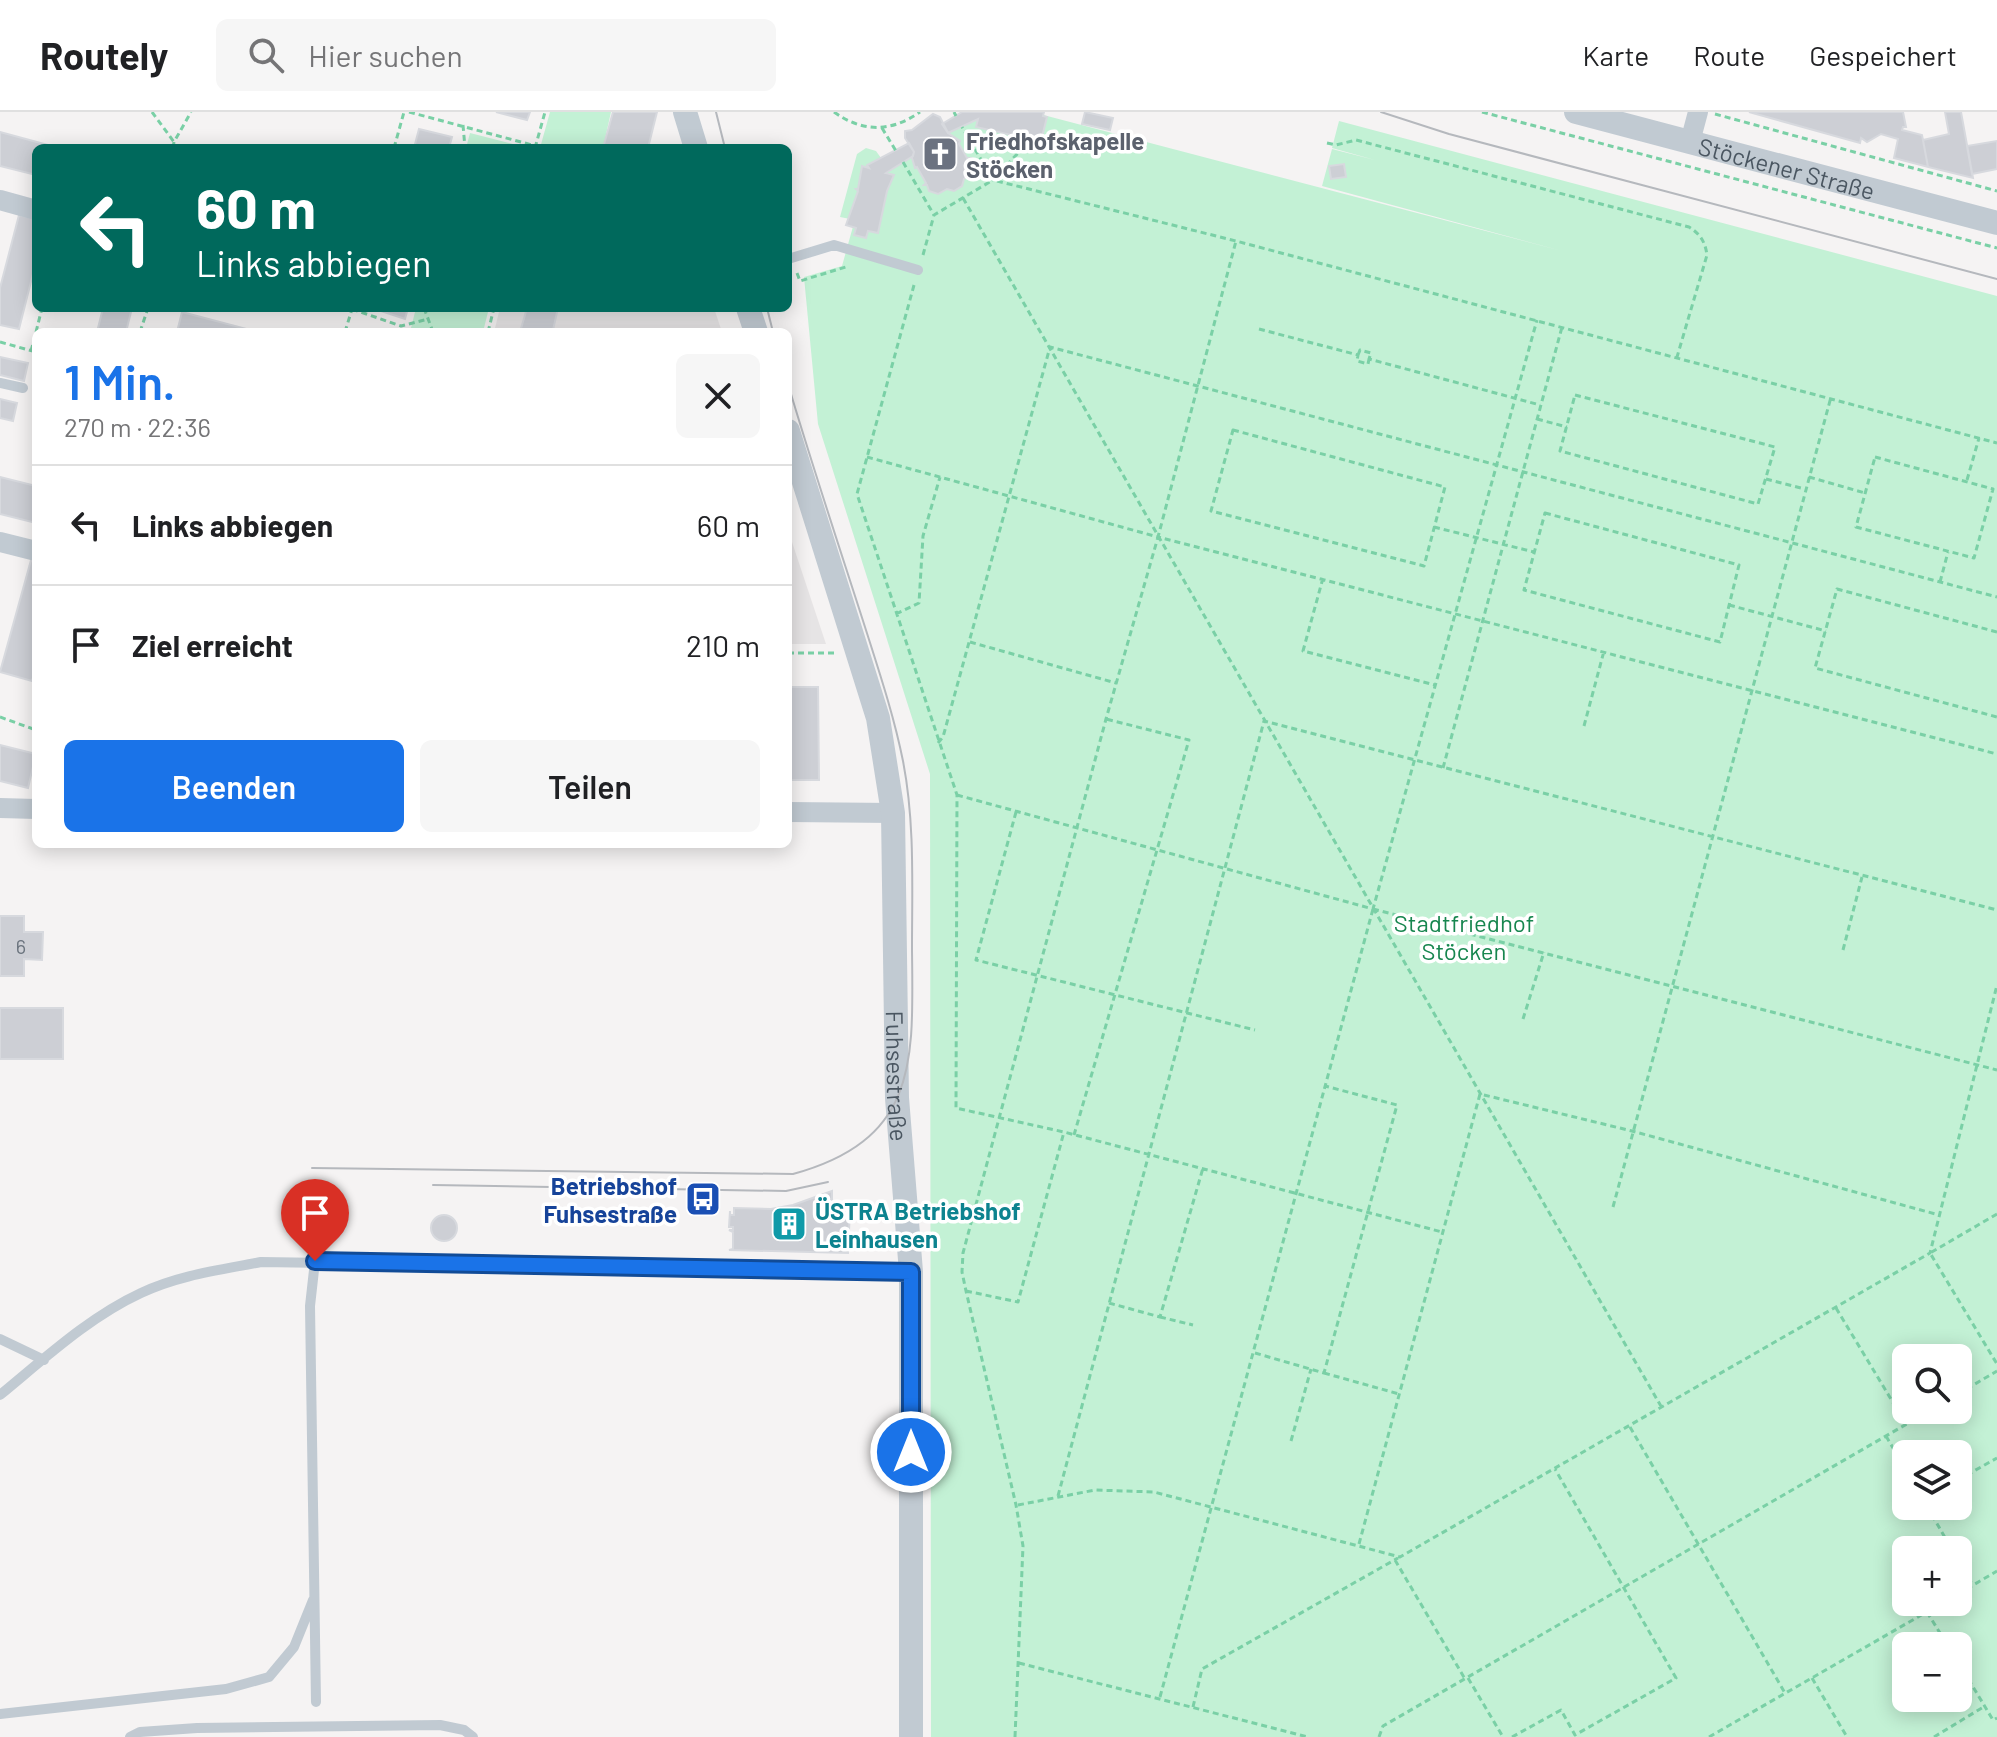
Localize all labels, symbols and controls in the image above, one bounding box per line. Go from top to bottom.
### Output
search box [216,19,776,91]
text: Routely [40,32,168,78]
icon: search [244,33,288,77]
text: Hier suchen [308,37,463,73]
text: Karte [1583,38,1649,72]
text: Route [1693,38,1765,72]
text: Gespeichert [1809,38,1957,72]
place label: Friedhofskapelle Stöcken [966,126,1144,183]
street label: Stöckener Straße [1695,130,1878,205]
church icon: Friedhofskapelle Stöcken [921,135,959,173]
text: 60 m [196,173,316,240]
icon: left [64,176,168,280]
text: Links abbiegen [196,241,431,284]
text: 1 Min. [64,352,176,410]
button: close [676,354,760,438]
text: 270 m · 22:36 [64,411,211,442]
icon: left [64,503,108,547]
text: Links abbiegen [132,507,333,543]
text: 60 m [697,507,760,543]
icon: arrive [64,623,108,667]
text: Ziel erreicht [132,627,293,663]
text: 210 m [686,627,760,663]
button: Beenden [64,740,404,832]
button: Teilen [420,740,760,832]
park label: Stadtfriedhof Stöcken [1394,908,1534,965]
house number: 6 [16,934,26,958]
street label: Fuhsestraße [881,1010,915,1142]
place label: Betriebshof Fuhsestraße [543,1171,677,1228]
pin [281,1179,349,1261]
bus stop icon: Betriebshof Fuhsestraße [684,1180,722,1218]
icon: arrive [293,1191,337,1235]
place label: ÜSTRA Betriebshof Leinhausen [815,1196,1020,1253]
building icon: ÜSTRA Betriebshof Leinhausen [770,1205,808,1243]
map controls [1892,1344,1972,1712]
button: search [1892,1344,1972,1424]
position arrow [869,1410,953,1494]
button: layers [1892,1440,1972,1520]
button: + [1892,1536,1972,1616]
button: − [1892,1632,1972,1712]

